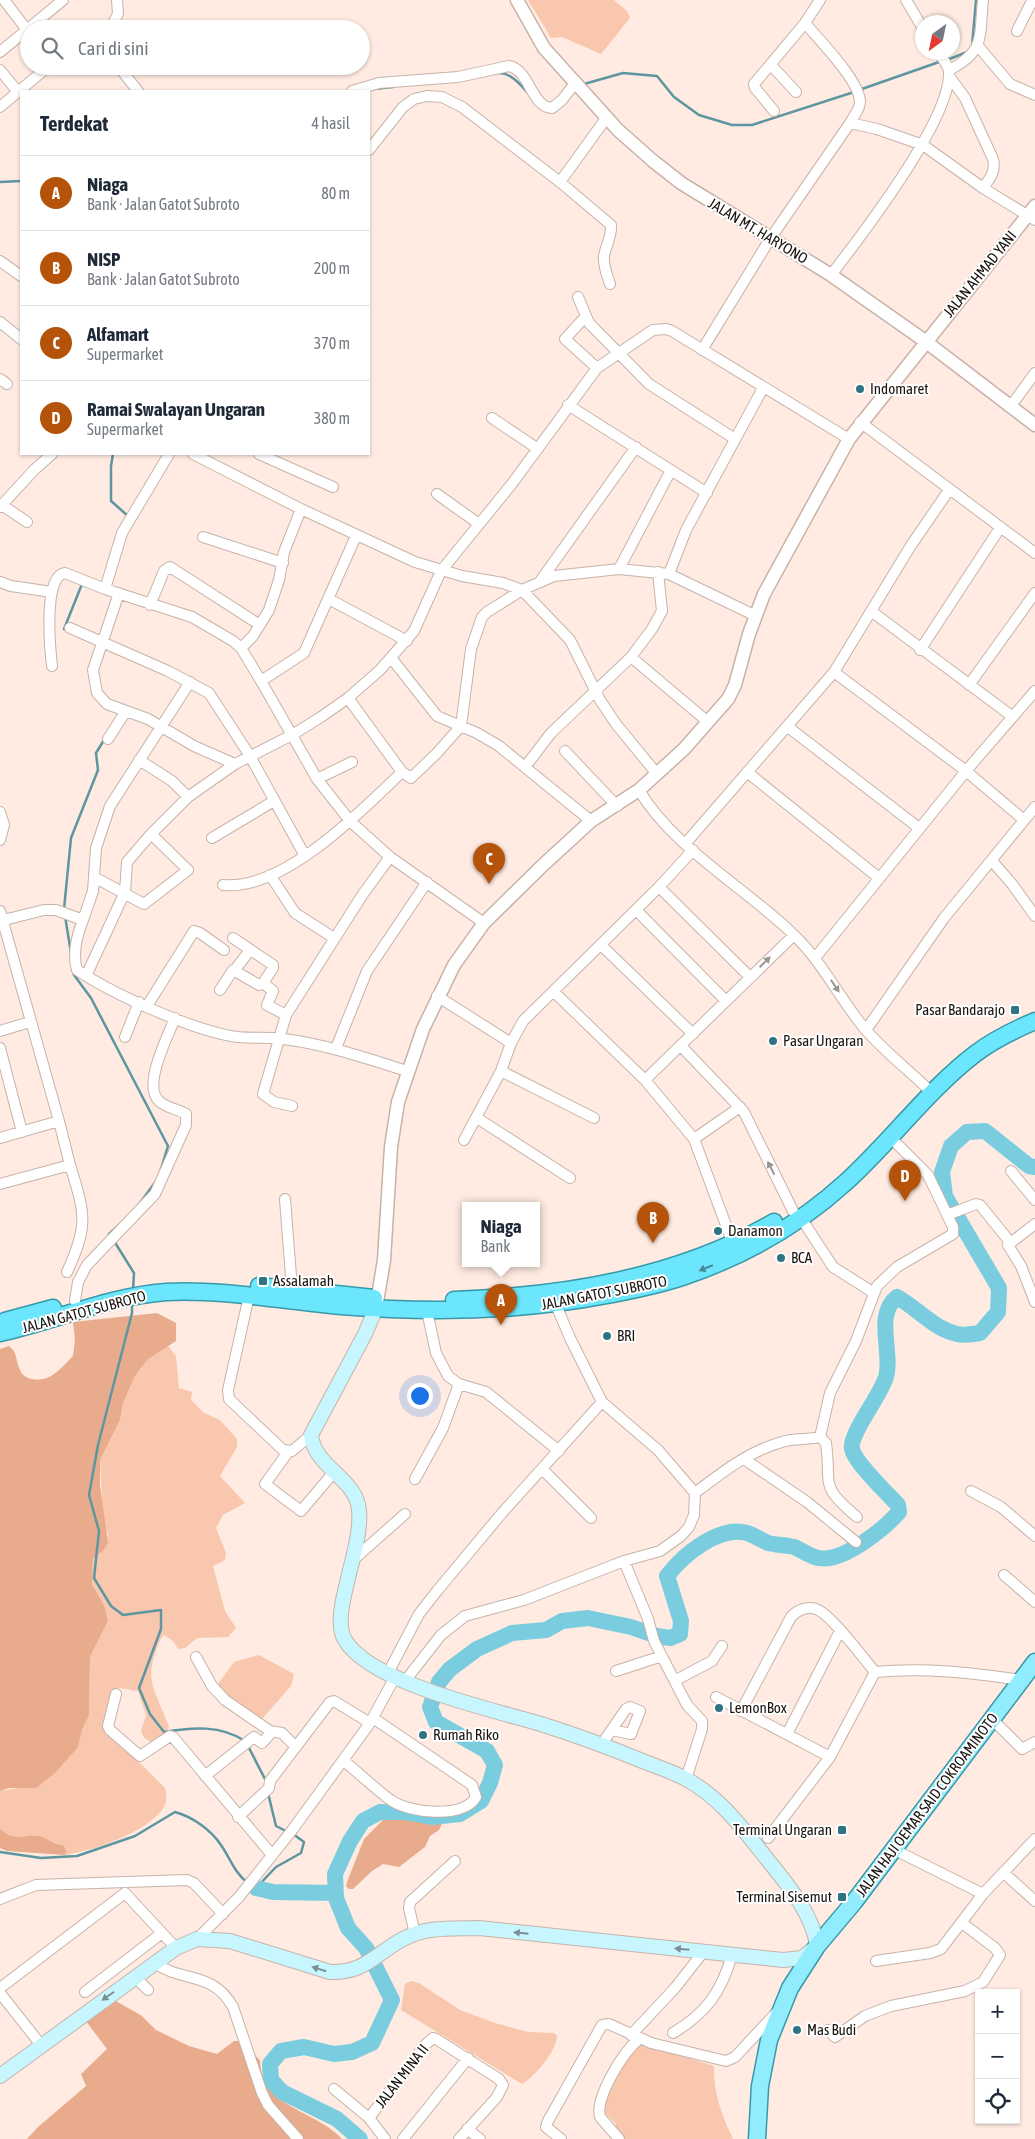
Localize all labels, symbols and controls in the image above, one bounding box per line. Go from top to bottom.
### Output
north arrow [915,15,960,60]
search box [20,20,370,75]
icon: search [38,34,66,62]
text: Cari di sini [78,37,149,59]
text: Terdekat [40,111,108,135]
text: 4 hasil [312,114,350,132]
text: Niaga [87,173,128,195]
text: A [52,184,60,202]
text: 80 m [321,184,350,202]
street label: JALAN MT. HARYONO [706,194,811,267]
text: Bank · Jalan Gatot Subroto [87,195,240,213]
street label: JALAN AHMAD YANI [940,227,1020,320]
text: NISP [87,248,120,270]
text: B [52,259,60,277]
text: 200 m [314,259,350,277]
text: Bank · Jalan Gatot Subroto [87,270,240,288]
text: Alfamart [87,323,149,345]
text: C [52,334,60,352]
text: 370 m [314,334,350,352]
text: Supermarket [87,345,163,363]
place label: Indomaret [870,380,929,397]
marker: Indomaret [854,383,866,395]
text: Ramai Swalayan Ungaran [87,398,265,420]
text: D [52,409,60,427]
text: 380 m [314,409,350,427]
text: Supermarket [87,420,163,438]
pin: C [473,843,505,884]
one-way arrow [759,956,771,968]
one-way arrow [831,979,840,993]
place label: Pasar Bandarajo [915,1001,1005,1018]
marker: Pasar Bandarajo [1009,1004,1021,1016]
place label: Pasar Ungaran [783,1032,863,1049]
marker: Pasar Ungaran [767,1035,779,1047]
pin: D [889,1160,921,1201]
one-way arrow [767,1161,775,1175]
popup [462,1202,540,1267]
pin: B [637,1202,669,1243]
text: Niaga [480,1215,522,1237]
place label: Danamon [728,1222,783,1239]
marker: Danamon [712,1225,724,1237]
text: Bank [480,1237,510,1255]
place label: BCA [791,1249,813,1266]
marker: BCA [775,1252,787,1264]
one-way arrow [698,1265,713,1272]
place label: Assalamah [273,1272,334,1289]
street label: JALAN GATOT SUBROTO [540,1272,668,1313]
marker: Assalamah [257,1275,269,1287]
pin: A [485,1284,517,1325]
street label: JALAN GATOT SUBROTO [20,1287,148,1336]
place label: BRI [617,1327,635,1344]
marker: BRI [601,1330,613,1342]
your location [407,1383,433,1409]
place label: LemonBox [729,1699,787,1716]
marker: LemonBox [713,1702,725,1714]
street label: JALAN HAJI OEMAR SAID COKROAMINOTO [852,1709,1001,1900]
place label: Rumah Riko [433,1726,499,1743]
marker: Rumah Riko [417,1729,429,1741]
place label: Terminal Ungaran [733,1821,832,1838]
marker: Terminal Ungaran [836,1824,848,1836]
place label: Terminal Sisemut [736,1888,832,1905]
marker: Terminal Sisemut [836,1891,848,1903]
one-way arrow [512,1929,528,1937]
one-way arrow [674,1945,690,1953]
one-way arrow [311,1964,326,1972]
map controls [975,1989,1020,2124]
button: + [975,1989,1020,2034]
one-way arrow [101,1991,115,2001]
place label: Mas Budi [807,2021,856,2038]
marker: Mas Budi [791,2024,803,2036]
button: − [975,2034,1020,2079]
street label: JALAN MINA II [372,2041,432,2111]
button: locate [975,2079,1020,2124]

